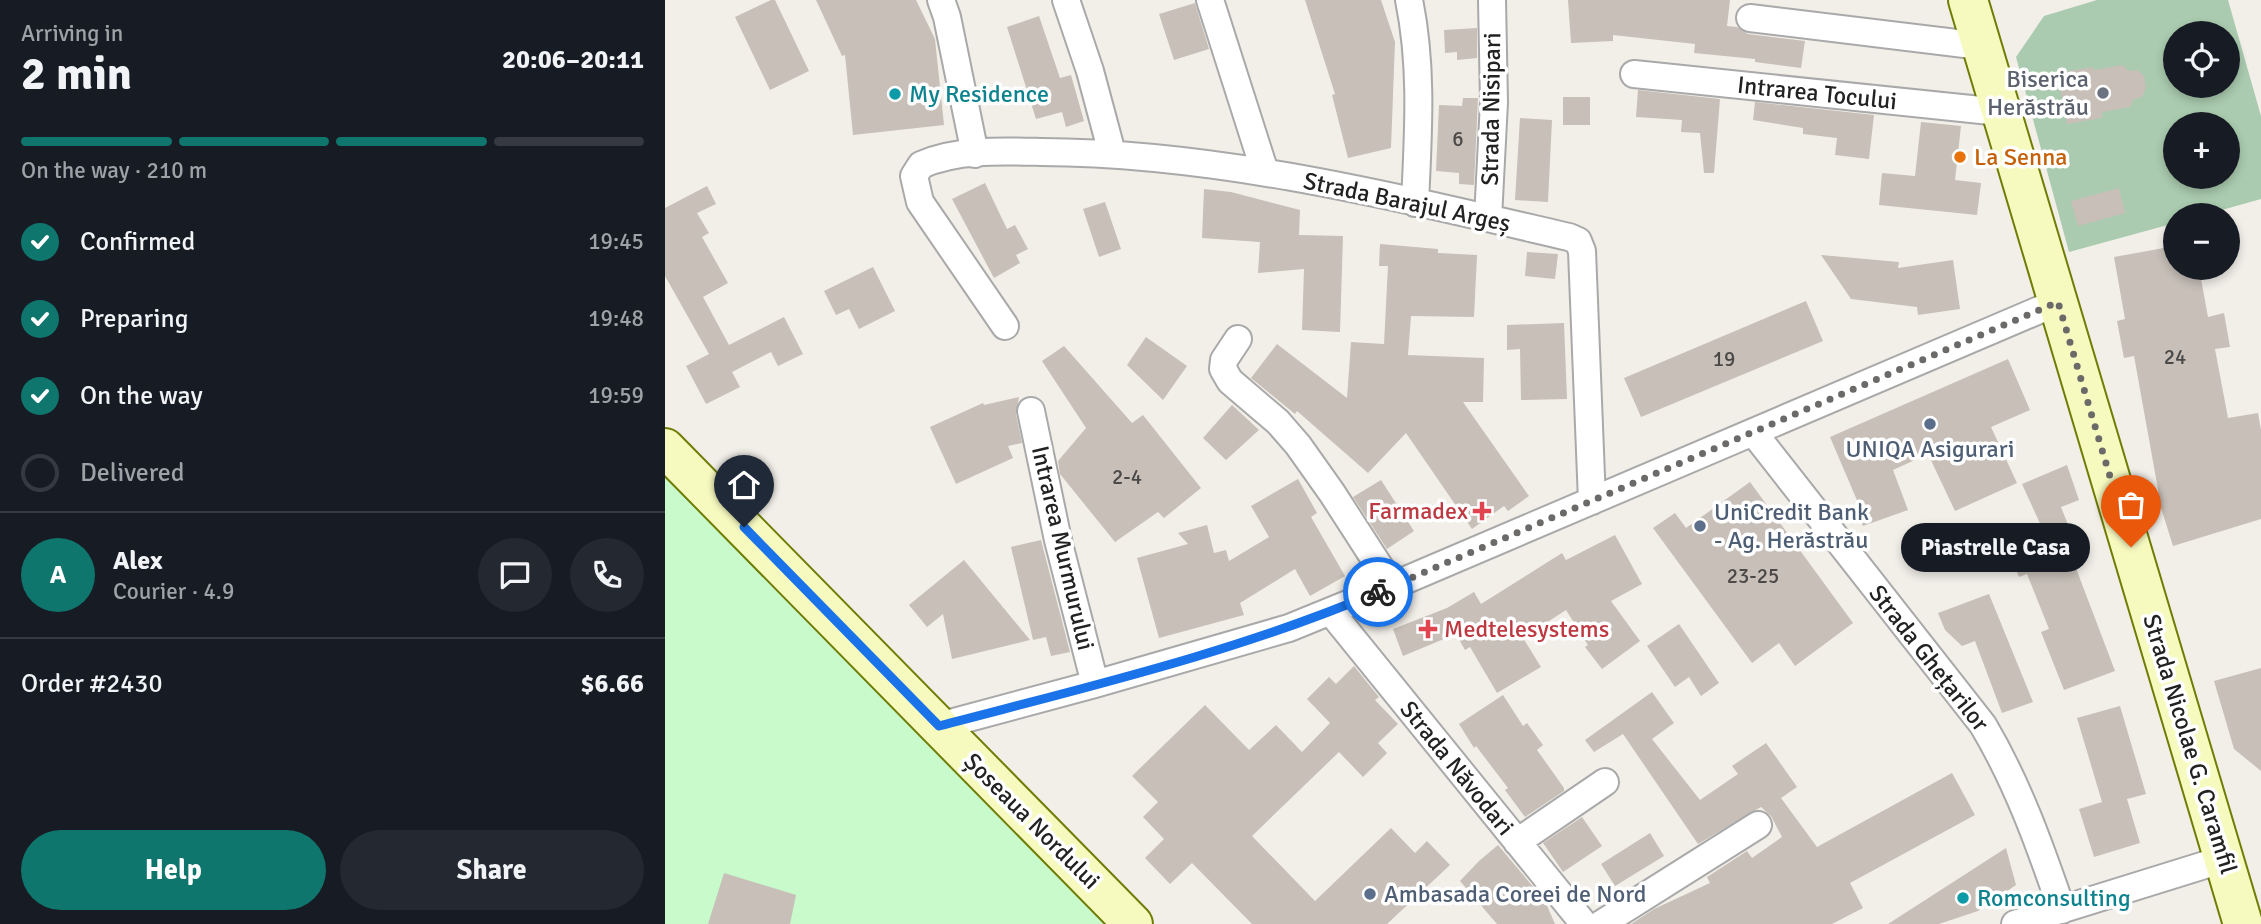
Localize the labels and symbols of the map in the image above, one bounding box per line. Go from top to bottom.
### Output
street label: Strada Nisipari [1475,32,1507,186]
place label: Biserica Herăstrău [1987,64,2089,122]
street label: Intrarea Tocului [1736,70,1898,116]
place label: My Residence [909,79,1049,109]
marker: Biserica Herăstrău [2095,85,2111,101]
marker: My Residence [887,86,903,102]
house number: 6 [1452,126,1464,152]
place label: La Senna [1974,142,2067,172]
marker: La Senna [1952,149,1968,165]
street label: Strada Barajul Argeș [1301,165,1513,239]
house number: 24 [2164,344,2186,370]
house number: 19 [1713,346,1735,372]
marker: UNIQA Asigurari [1922,416,1938,432]
place label: UNIQA Asigurari [1846,434,2014,464]
street label: Intrarea Murmurului [1025,443,1101,653]
pin [714,455,774,527]
house number: 2-4 [1112,464,1142,490]
pin [2101,475,2161,547]
place label: Farmadex [1368,496,1468,526]
place label: UniCredit Bank - Ag. Herăstrău [1714,497,1869,555]
marker: Farmadex [1474,503,1490,519]
marker: UniCredit Bank - Ag. Herăstrău [1692,518,1708,534]
callout: Piastrelle Casa [1900,522,2089,572]
courier [1343,557,1413,627]
house number: 23-25 [1727,563,1779,589]
street label: Strada Ghețarilor [1863,579,1996,737]
street label: Strada Nicolae G. Caramfil [2136,611,2244,877]
place label: Medtelesystems [1444,614,1609,644]
marker: Medtelesystems [1418,619,1438,639]
street label: Strada Năvodari [1394,695,1520,841]
street label: Șoseaua Nordului [958,747,1106,895]
place label: Ambasada Coreei de Nord [1384,879,1646,909]
place label: Romconsulting [1977,883,2131,913]
marker: Ambasada Coreei de Nord [1362,886,1378,902]
marker: Romconsulting [1955,890,1971,906]

